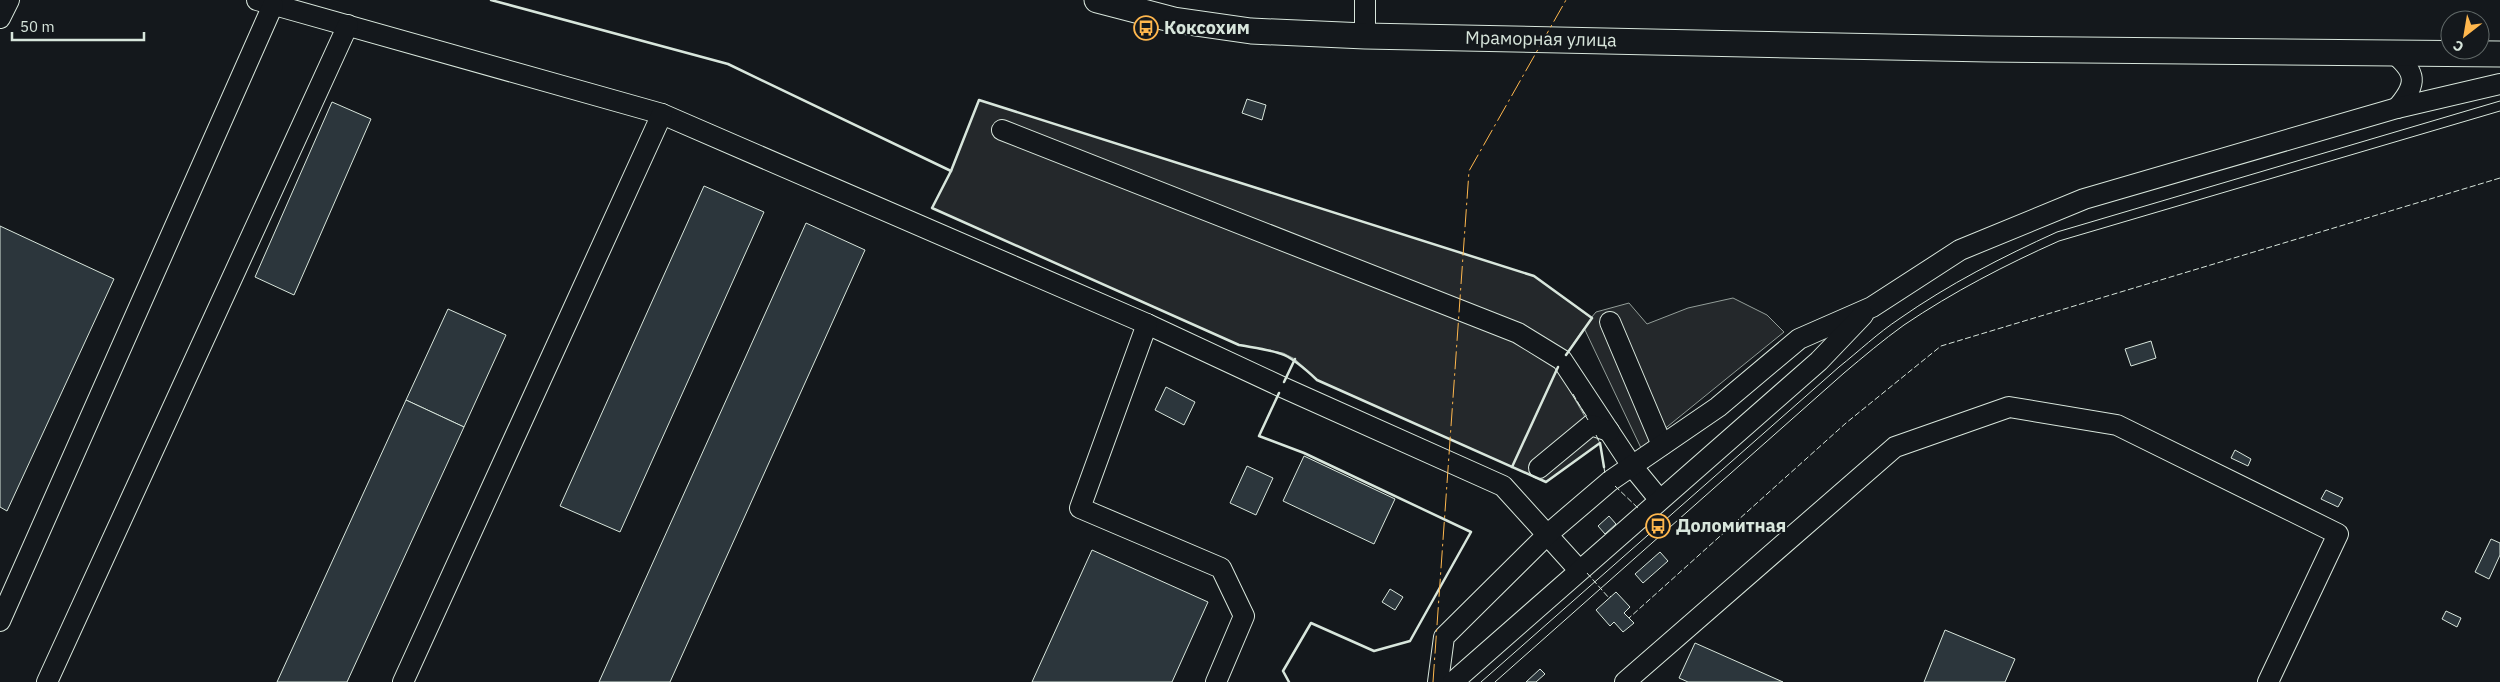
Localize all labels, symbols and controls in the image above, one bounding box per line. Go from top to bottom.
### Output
scale bar [12,10,145,42]
north arrow [2440,10,2490,60]
bus stop icon: Коксохим [1133,15,1159,41]
place label: Коксохим [1164,16,1250,39]
text: 50 m [20,17,55,36]
street label: Мраморная улица [1465,26,1617,51]
text: С [2450,36,2467,56]
bus stop icon: Доломитная [1645,513,1671,539]
place label: Доломитная [1676,514,1786,537]

